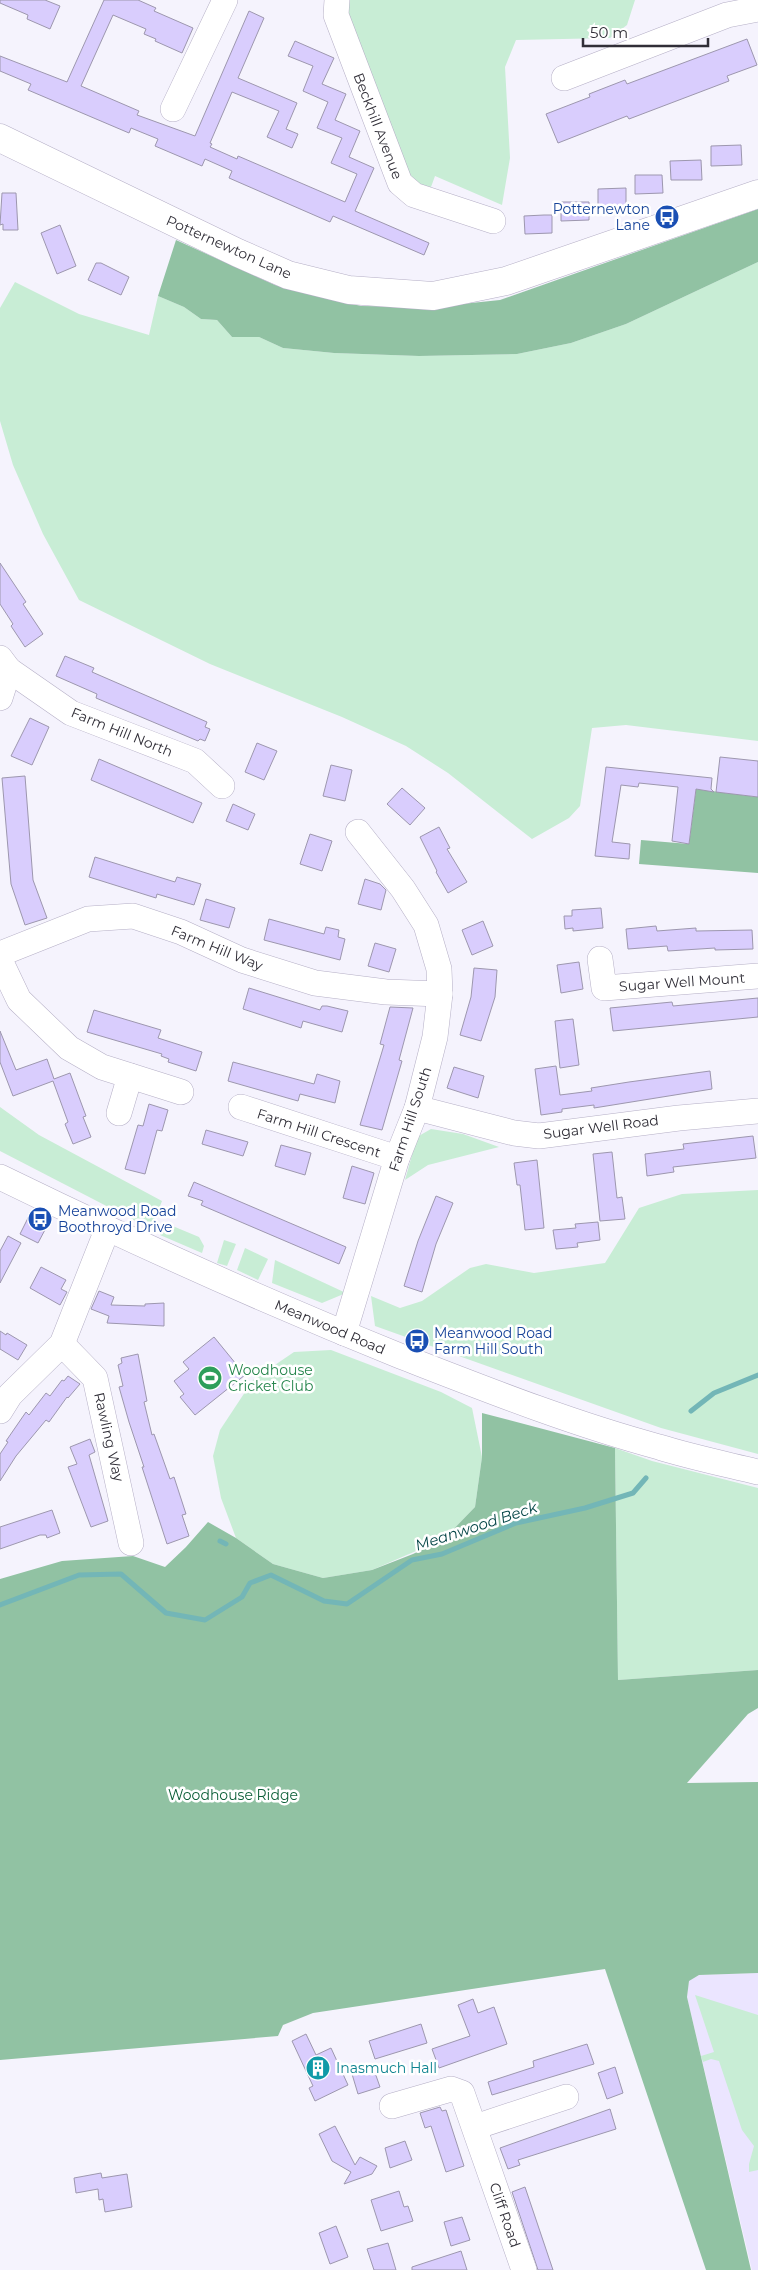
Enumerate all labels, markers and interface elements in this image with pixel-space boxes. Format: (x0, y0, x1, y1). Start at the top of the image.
scale bar (583, 15, 708, 47)
text: 50 m (590, 23, 628, 42)
street label: Beckhill Avenue (349, 70, 407, 182)
place label: Potternewton Lane (553, 200, 650, 234)
bus stop icon: Potternewton Lane (654, 204, 680, 230)
street label: Potternewton Lane (163, 211, 295, 283)
street label: Farm Hill North (68, 703, 176, 761)
street label: Farm Hill Way (168, 921, 266, 975)
street label: Sugar Well Mount (618, 969, 746, 995)
street label: Farm Hill South (385, 1064, 435, 1174)
street label: Farm Hill Crescent (255, 1104, 384, 1162)
street label: Sugar Well Road (542, 1111, 660, 1143)
place label: Meanwood Road Boothroyd Drive (58, 1202, 177, 1236)
bus stop icon: Meanwood Road Boothroyd Drive (27, 1206, 53, 1232)
street label: Meanwood Road (272, 1296, 388, 1358)
place label: Meanwood Road Farm Hill South (434, 1324, 553, 1358)
bus stop icon: Meanwood Road Farm Hill South (404, 1328, 430, 1354)
place label: Woodhouse Cricket Club (228, 1361, 313, 1395)
sports icon: Woodhouse Cricket Club (197, 1365, 223, 1391)
street label: Rawling Way (90, 1391, 128, 1484)
water label: Meanwood Beck (413, 1497, 540, 1555)
park label: Woodhouse Ridge (168, 1786, 298, 1804)
building icon: Inasmuch Hall (305, 2055, 331, 2081)
place label: Inasmuch Hall (336, 2059, 437, 2077)
street label: Cliff Road (486, 2180, 524, 2250)

